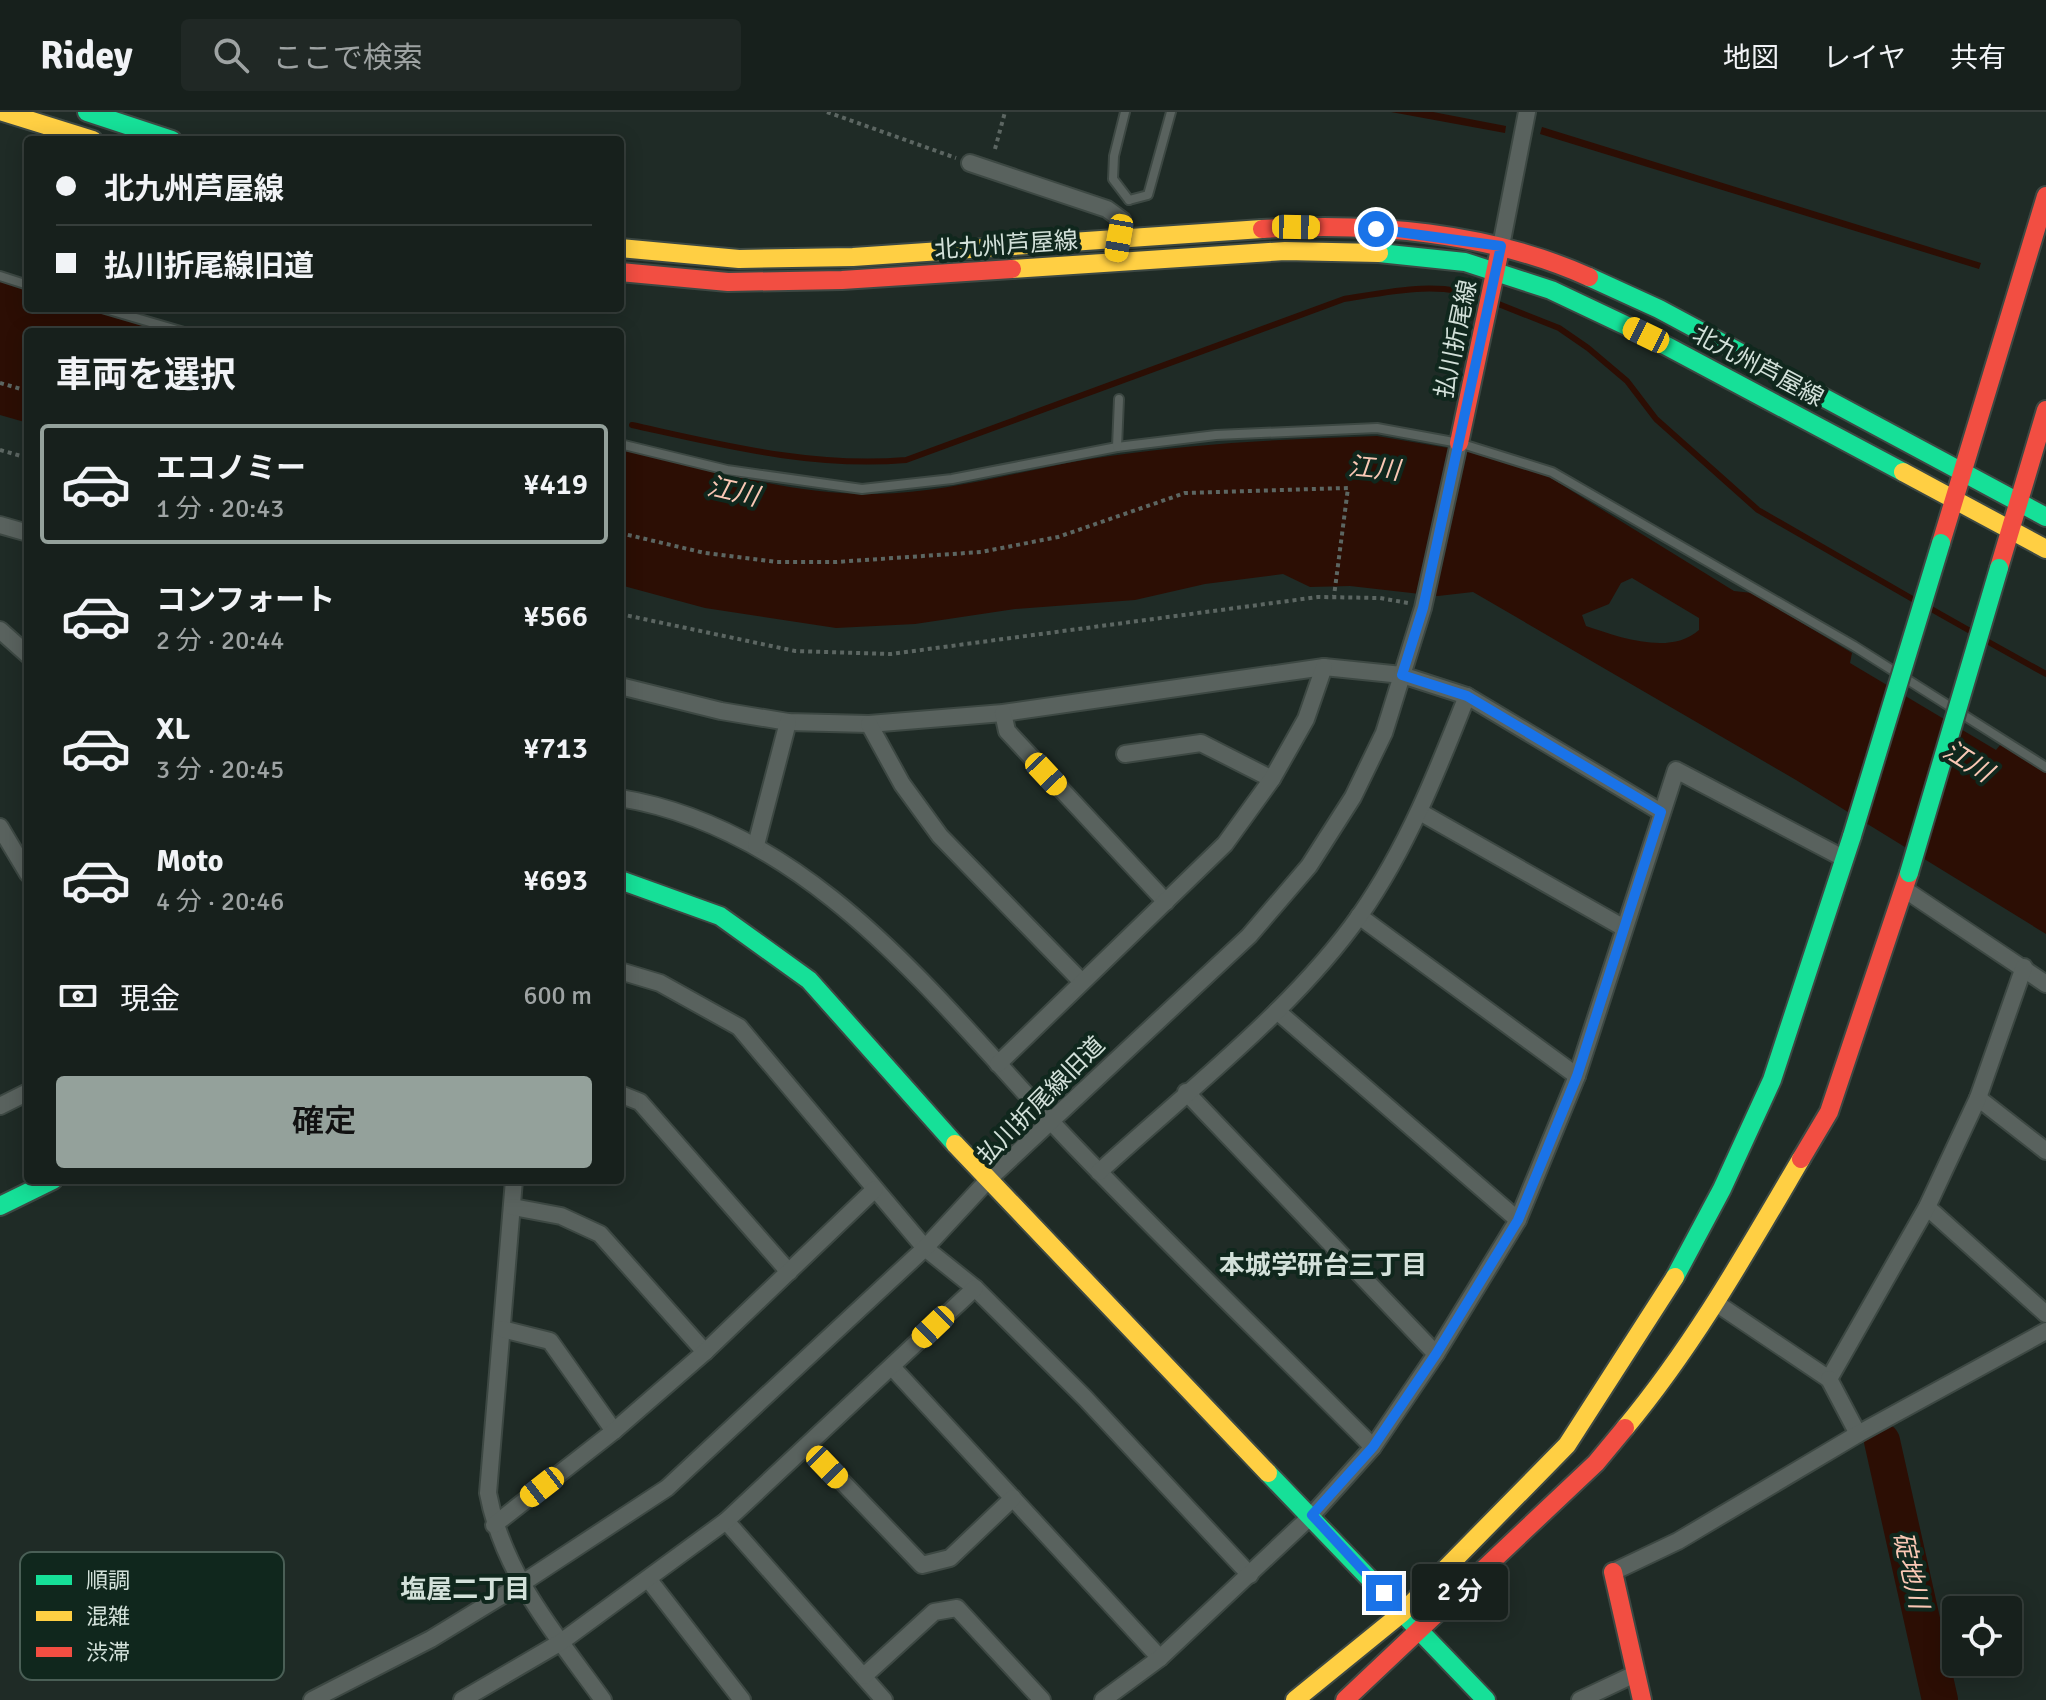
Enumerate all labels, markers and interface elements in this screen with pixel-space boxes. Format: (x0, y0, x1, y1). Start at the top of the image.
search box (181, 19, 741, 91)
text: Ridey (40, 32, 133, 79)
icon: search (209, 33, 253, 77)
text: ここで検索 (273, 40, 423, 77)
text: 地図 (1723, 41, 1779, 75)
text: レイヤ (1823, 41, 1906, 75)
text: 共有 (1950, 41, 2006, 75)
text: 北九州芦屋線 (104, 171, 284, 208)
route start (1358, 211, 1394, 247)
car (1103, 212, 1135, 264)
car (1272, 215, 1320, 239)
street label: 北九州芦屋線 (933, 225, 1079, 265)
text: 払川折尾線旧道 (104, 248, 314, 285)
street label: 払川折尾線 (1429, 277, 1483, 401)
car (1619, 314, 1673, 356)
street label: 北九州芦屋線 (1687, 319, 1829, 413)
text: 車両を選択 (56, 353, 236, 398)
icon: car (60, 448, 132, 520)
text: エコノミー (156, 450, 306, 487)
water label: 江川 (1347, 451, 1404, 487)
text: ¥419 (523, 466, 588, 503)
water label: 江川 (704, 471, 765, 514)
text: 1 分 · 20:43 (156, 493, 284, 525)
icon: car (60, 580, 132, 652)
text: コンフォート (156, 582, 335, 619)
text: ¥566 (523, 598, 588, 635)
text: 2 分 · 20:44 (156, 625, 284, 657)
text: XL (156, 711, 190, 748)
icon: car (60, 712, 132, 784)
text: ¥713 (523, 730, 588, 767)
water label: 江川 (1937, 734, 2001, 791)
car (1021, 748, 1071, 800)
text: 3 分 · 20:45 (156, 754, 284, 786)
text: Moto (156, 843, 223, 880)
icon: car (60, 844, 132, 916)
text: ¥693 (523, 862, 588, 899)
text: 4 分 · 20:46 (156, 886, 284, 918)
icon: cash (56, 974, 100, 1018)
text: 600 m (523, 980, 592, 1012)
text: 現金 (120, 981, 180, 1018)
street label: 払川折尾線旧道 (971, 1030, 1111, 1170)
button: 確定 (56, 1076, 592, 1168)
district label: 本城学研台三丁目 (1219, 1250, 1427, 1282)
car (907, 1302, 959, 1352)
car (802, 1441, 852, 1493)
car (516, 1463, 568, 1511)
water label: 碇地川 (1886, 1529, 1935, 1615)
legend (20, 1552, 284, 1680)
callout: 2 分 (1412, 1565, 1508, 1621)
text: 順調 (86, 1567, 130, 1594)
district label: 塩屋二丁目 (400, 1574, 530, 1606)
route end (1366, 1575, 1402, 1611)
text: 2 分 (1437, 1576, 1483, 1608)
map controls (1942, 1596, 2022, 1676)
button: locate (1942, 1596, 2022, 1676)
text: 混雑 (86, 1603, 130, 1630)
text: 渋滞 (86, 1639, 130, 1666)

